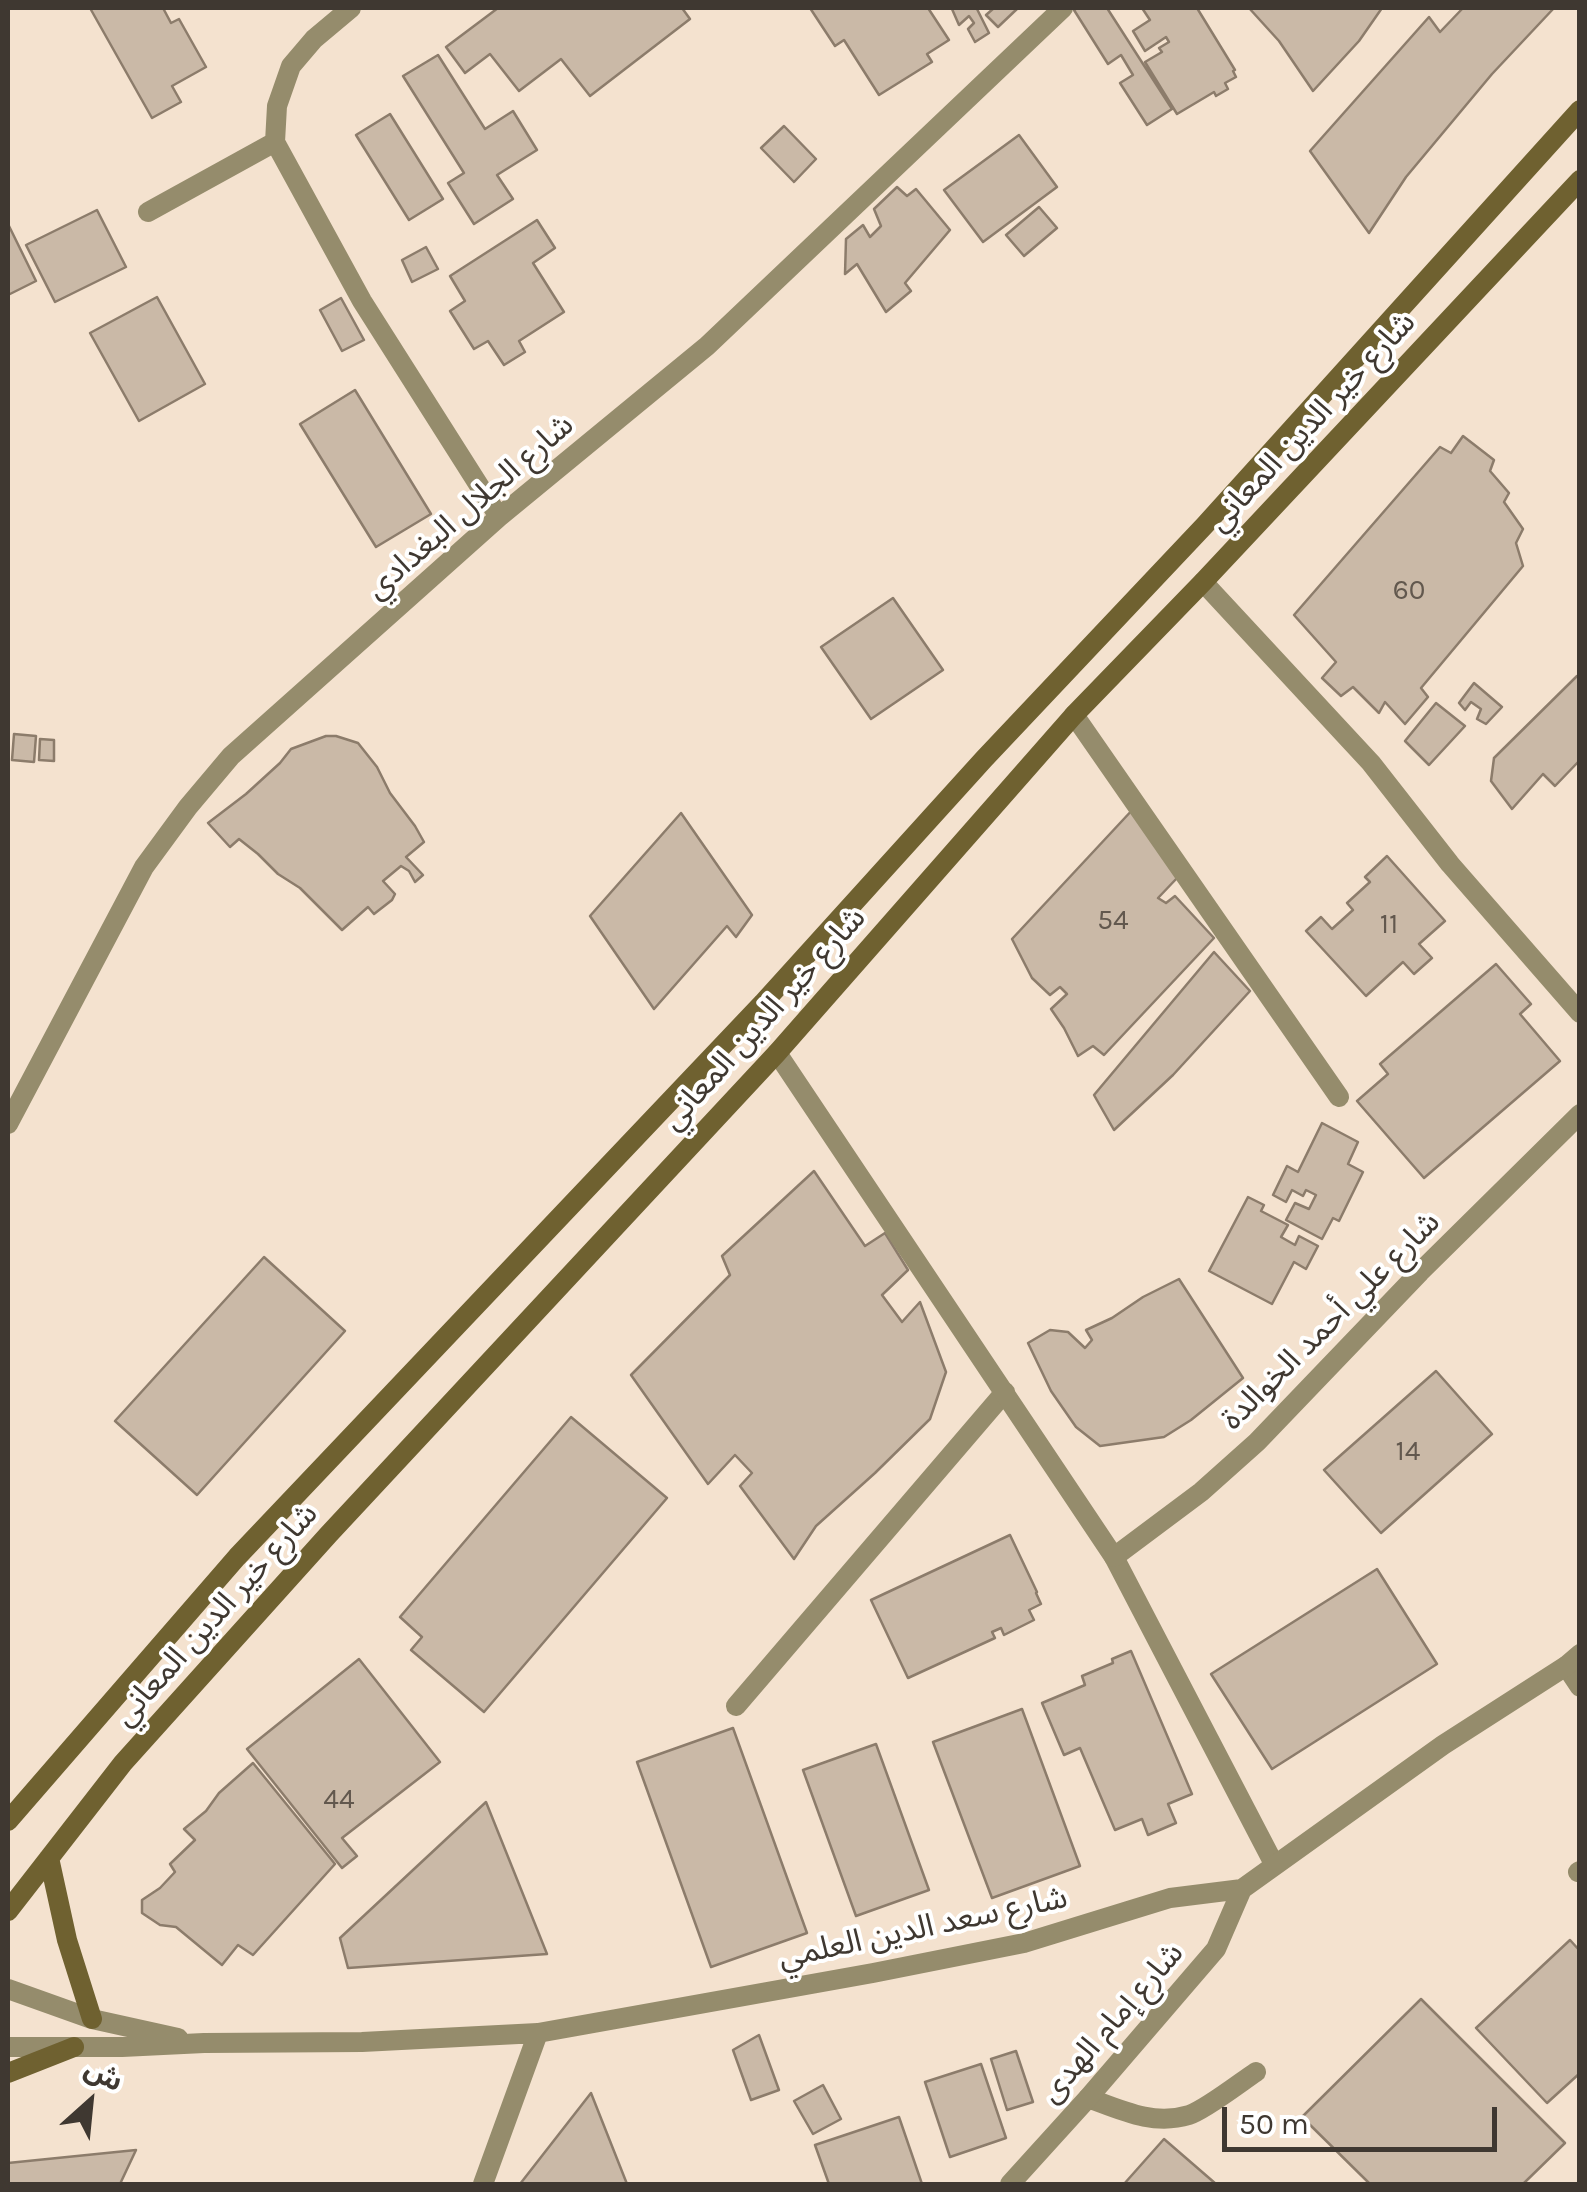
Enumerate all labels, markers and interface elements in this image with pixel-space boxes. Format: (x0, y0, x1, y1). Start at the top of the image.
street label: شارع خير الدين المعاني (1200, 304, 1424, 540)
street label: شارع الجلال البغدادي (358, 406, 582, 608)
house number: 60 (1393, 574, 1425, 608)
street label: شارع خير الدين المعاني (654, 899, 874, 1139)
house number: 54 (1097, 904, 1129, 938)
house number: 11 (1380, 908, 1398, 942)
street label: شارع علي أحمد الخوالدة (1214, 1204, 1448, 1438)
house number: 14 (1396, 1435, 1420, 1469)
street label: شارع خير الدين المعاني (106, 1495, 326, 1735)
house number: 44 (323, 1783, 355, 1817)
street label: شارع سعد الدين العلمي (775, 1879, 1071, 1977)
street label: شارع إمام الهدى (1032, 1935, 1192, 2111)
text: ش (79, 2051, 128, 2098)
north arrow (40, 2052, 140, 2152)
scale bar (1227, 2087, 1502, 2149)
text: 50 m (1239, 2106, 1309, 2142)

